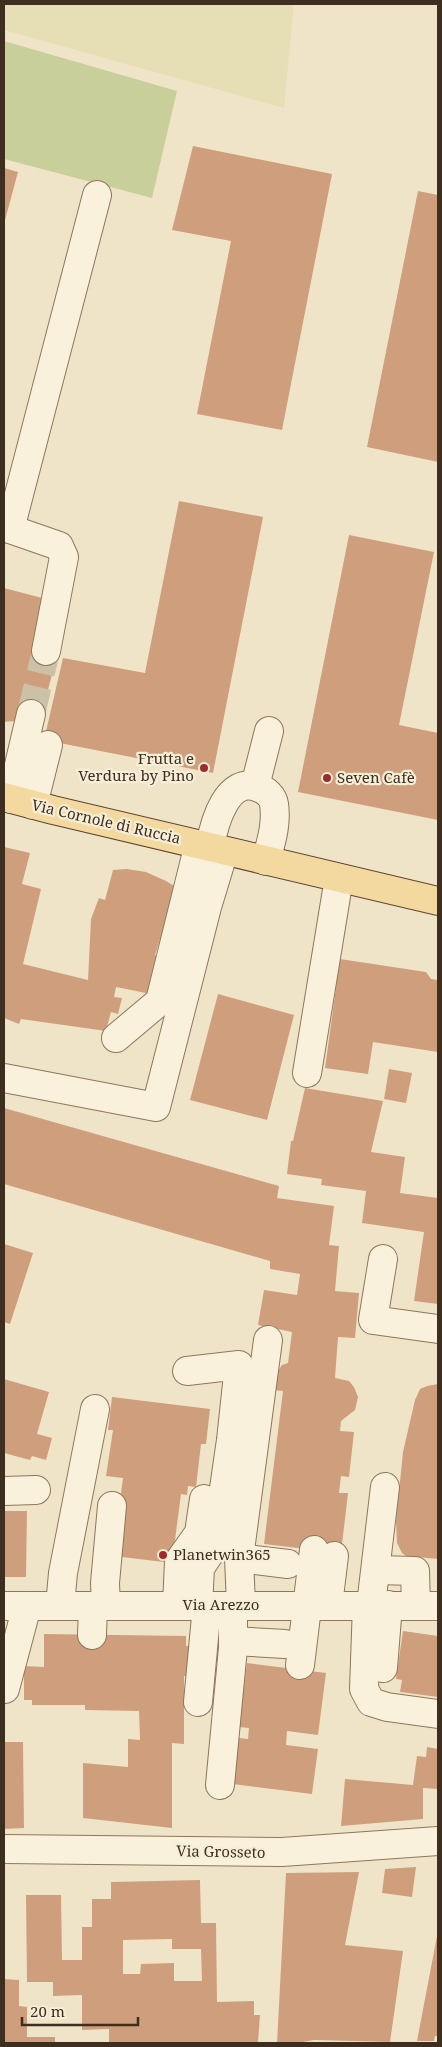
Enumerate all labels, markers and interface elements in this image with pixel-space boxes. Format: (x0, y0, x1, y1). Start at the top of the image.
place label: Frutta e Verdura by Pino (78, 748, 194, 785)
marker: Frutta e Verdura by Pino (198, 762, 210, 774)
place label: Seven Cafè (337, 767, 415, 787)
marker: Seven Cafè (321, 772, 333, 784)
street label: Via Cornole di Ruccia (30, 794, 183, 848)
place label: Planetwin365 (173, 1544, 271, 1564)
marker: Planetwin365 (157, 1549, 169, 1561)
street label: Via Arezzo (183, 1594, 259, 1614)
street label: Via Grosseto (176, 1840, 266, 1862)
scale bar (22, 1994, 139, 2026)
text: 20 m (30, 2001, 65, 2021)

